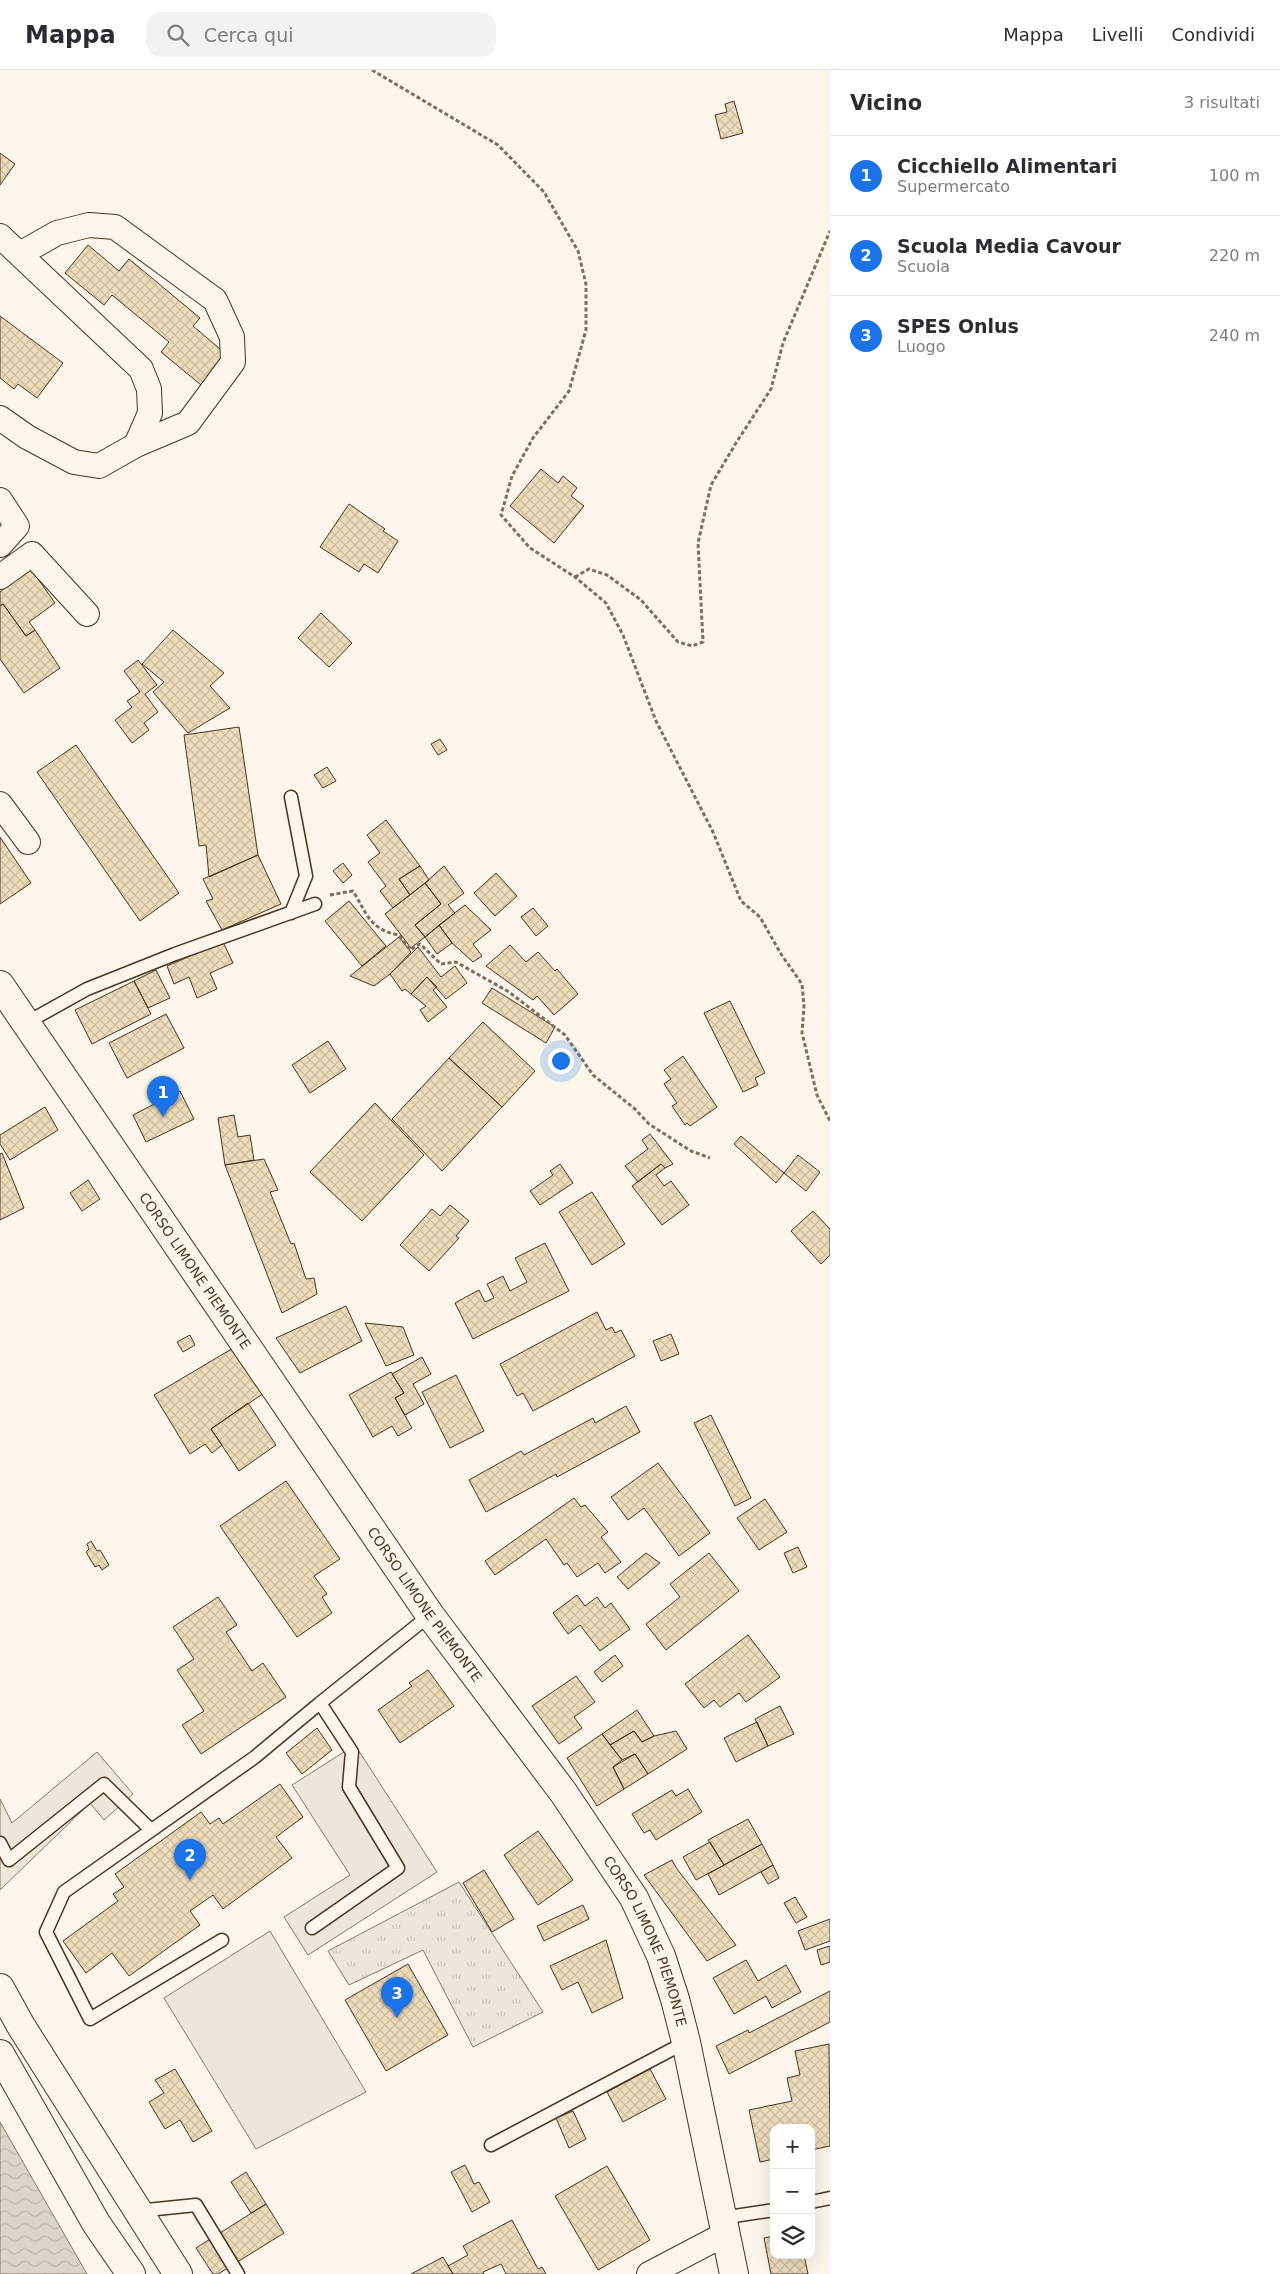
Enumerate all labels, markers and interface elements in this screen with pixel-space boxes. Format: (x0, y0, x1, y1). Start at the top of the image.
search box (146, 12, 496, 57)
text: Mappa (25, 21, 116, 49)
icon: search (164, 21, 192, 49)
text: Cerca qui (204, 24, 294, 46)
text: Mappa (1003, 24, 1064, 45)
text: Livelli (1092, 24, 1144, 45)
text: Condividi (1172, 24, 1255, 45)
text: Vicino (850, 91, 922, 115)
text: 3 risultati (1184, 93, 1260, 112)
text: Cicchiello Alimentari (897, 155, 1117, 177)
text: 1 (860, 166, 872, 185)
text: 100 m (1209, 166, 1260, 185)
text: Supermercato (897, 177, 1010, 196)
text: Scuola Media Cavour (897, 235, 1121, 257)
text: 2 (860, 246, 872, 265)
text: 220 m (1209, 246, 1260, 265)
text: Scuola (897, 257, 950, 276)
text: SPES Onlus (897, 315, 1019, 337)
text: 3 (860, 326, 872, 345)
text: 240 m (1209, 326, 1260, 345)
text: Luogo (897, 337, 946, 356)
your location (548, 1048, 574, 1074)
pin: 1 (147, 1076, 179, 1117)
street label: CORSO LIMONE PIEMONTE (136, 1189, 254, 1352)
street label: CORSO LIMONE PIEMONTE (364, 1524, 485, 1685)
pin: 2 (174, 1839, 206, 1880)
street label: CORSO LIMONE PIEMONTE (600, 1853, 690, 2028)
pin: 3 (381, 1977, 413, 2018)
map controls (770, 2124, 815, 2259)
button: + (770, 2124, 815, 2169)
button: − (770, 2169, 815, 2214)
button: layers (770, 2214, 815, 2259)

